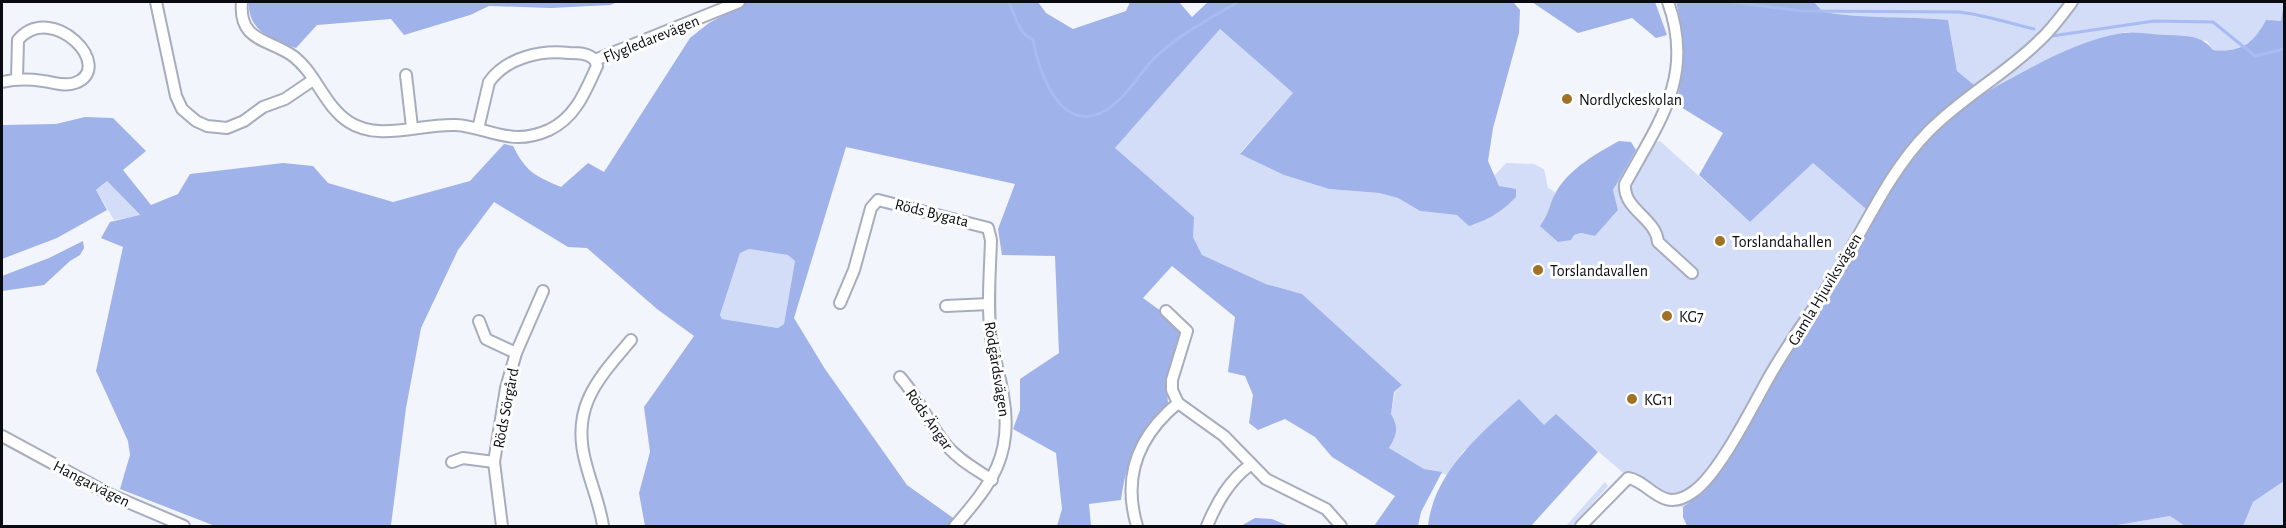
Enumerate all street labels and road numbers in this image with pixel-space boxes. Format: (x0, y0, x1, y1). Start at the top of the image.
street label: Flygledarevägen (601, 12, 702, 66)
street label: Röds Bygata (893, 196, 970, 231)
street label: Gamla Hjuviksvägen (1785, 231, 1865, 349)
street label: Rödgårdsvägen (982, 321, 1012, 418)
street label: Röds Sörgård (490, 367, 522, 450)
street label: Röds Ängar (902, 385, 958, 454)
street label: Hangarvägen (51, 458, 132, 510)

